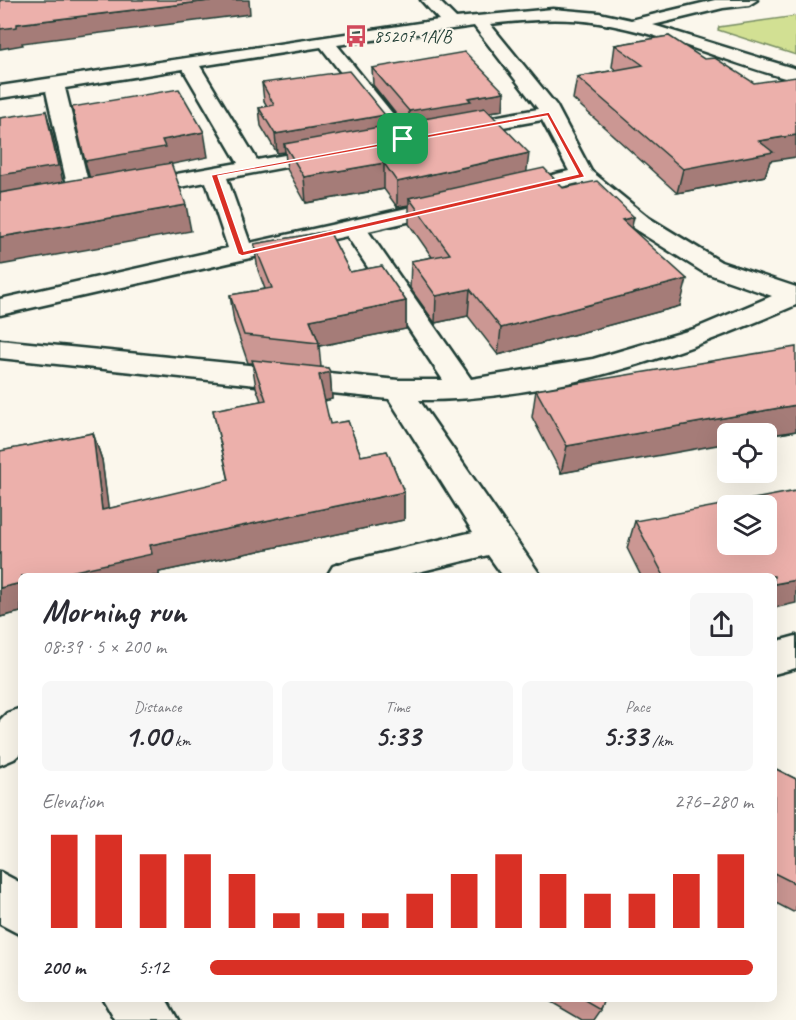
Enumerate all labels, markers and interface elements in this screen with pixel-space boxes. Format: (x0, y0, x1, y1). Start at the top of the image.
bus stop icon: 85207 1A/B (343, 23, 369, 49)
place label: 85207 1A/B (374, 25, 453, 47)
pin (377, 113, 428, 164)
icon: arrive (386, 122, 419, 155)
map controls (717, 423, 777, 555)
button: locate (717, 423, 777, 483)
button: layers (717, 495, 777, 555)
text: Morning run (42, 590, 186, 632)
button: share (690, 593, 753, 656)
text: 08:39 · 5 × 200 m (42, 634, 166, 659)
text: Distance (134, 697, 181, 717)
text: Time (385, 697, 410, 717)
text: Pace (625, 697, 650, 717)
text: 1.00 (125, 717, 171, 755)
text: 5:33 (375, 717, 420, 755)
text: 5:33 (602, 717, 648, 755)
text: km (171, 731, 190, 751)
text: /km (648, 731, 673, 751)
text: Elevation (42, 789, 104, 814)
text: 276–280 m (674, 789, 753, 814)
text: 200 m (42, 955, 85, 980)
text: 5:12 (138, 955, 169, 980)

